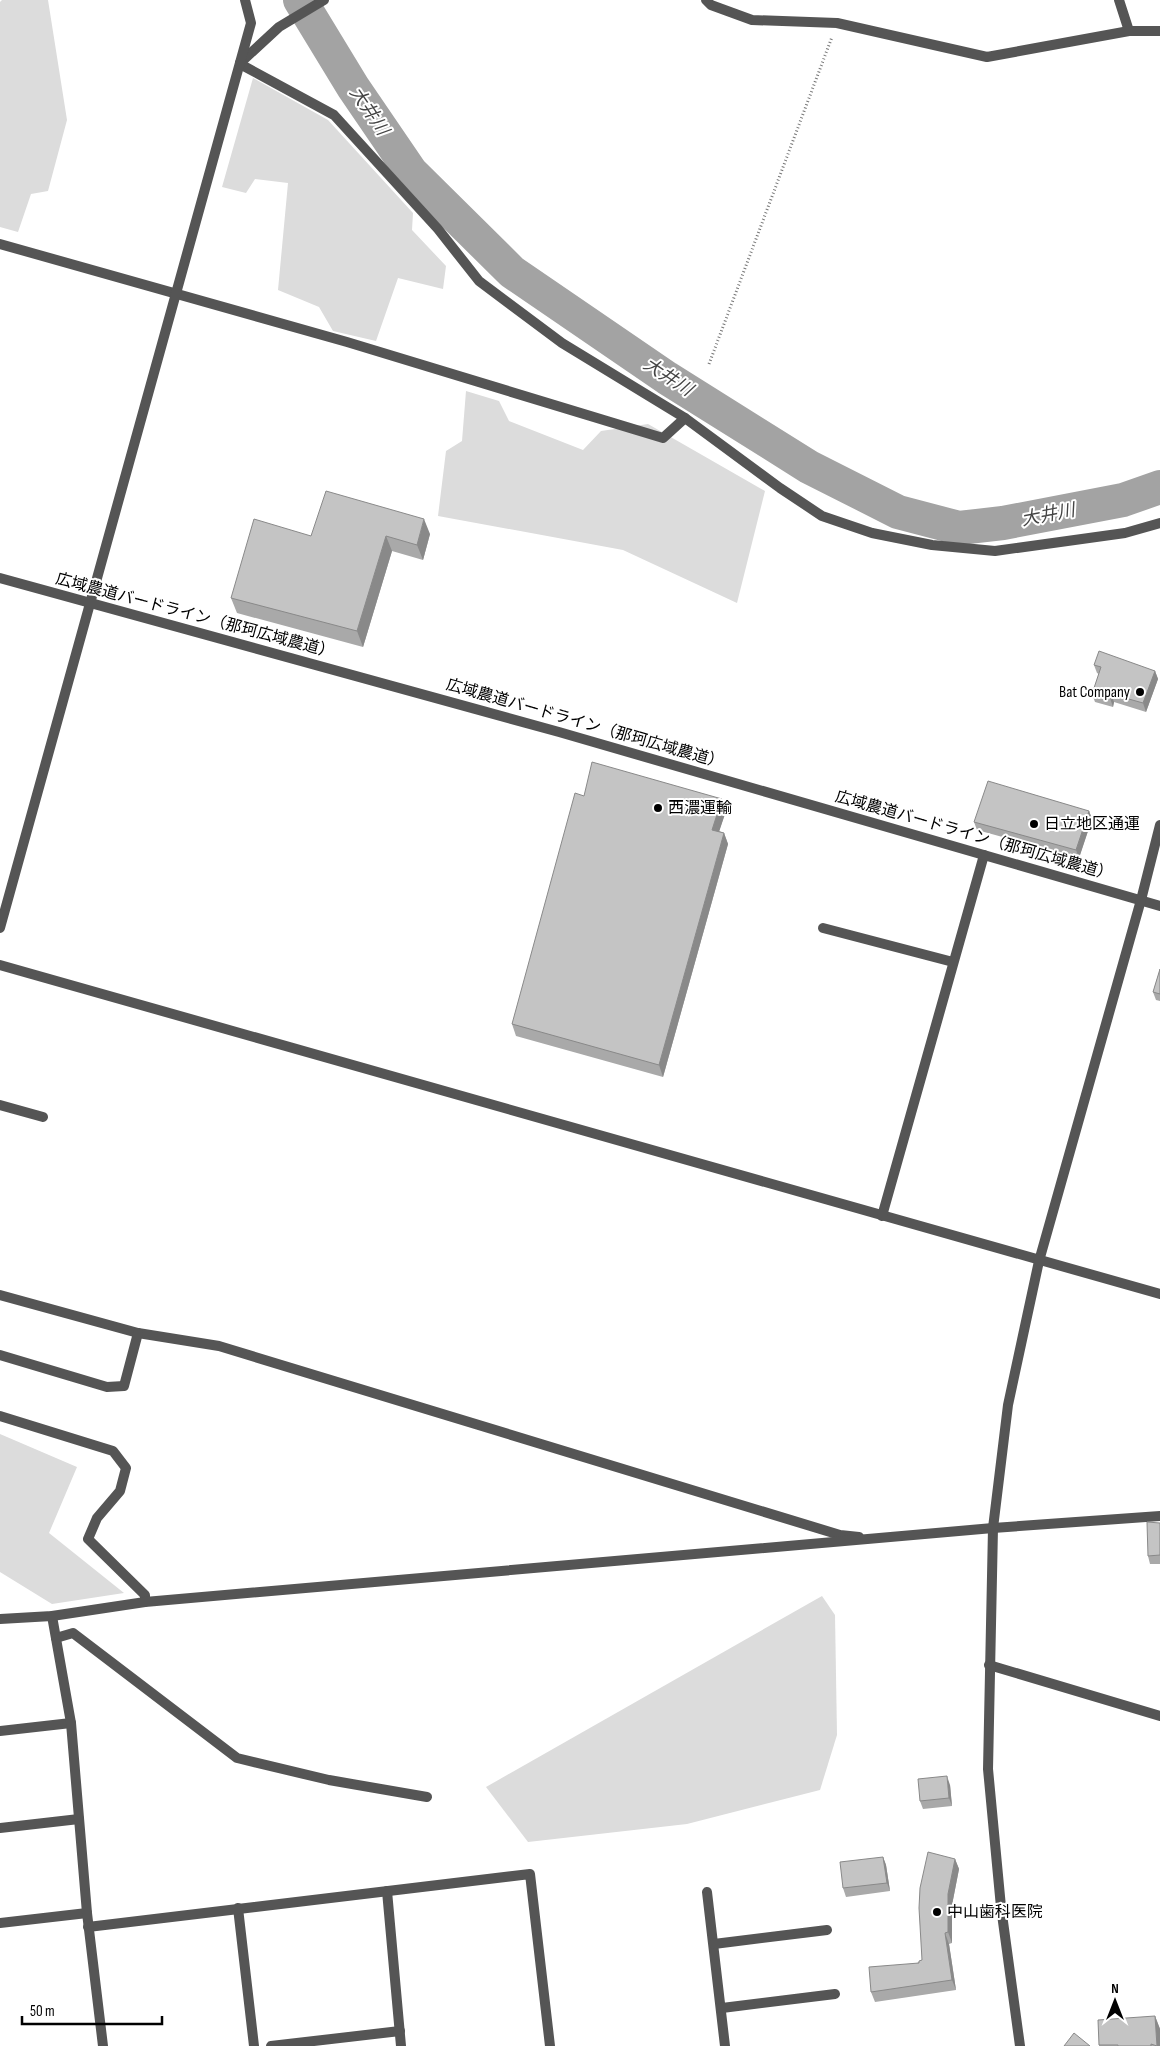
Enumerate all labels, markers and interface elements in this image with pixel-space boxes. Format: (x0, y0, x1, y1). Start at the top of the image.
water label: 大井川 (345, 83, 394, 141)
water label: 大井川 (640, 353, 698, 402)
water label: 大井川 (1019, 499, 1078, 530)
street label: 広域農道バードライン（那珂広域農道） (53, 570, 337, 662)
street label: 広域農道バードライン（那珂広域農道） (444, 675, 726, 773)
place label: Bat Company (1059, 683, 1130, 702)
marker: Bat Company (1134, 686, 1146, 698)
street label: 広域農道バードライン（那珂広域農道） (833, 787, 1115, 885)
place label: 西濃運輸 (668, 799, 732, 818)
marker: 西濃運輸 (652, 802, 664, 814)
place label: 日立地区通運 (1044, 815, 1140, 834)
marker: 日立地区通運 (1028, 818, 1040, 830)
place label: 中山歯科医院 (947, 1903, 1043, 1922)
marker: 中山歯科医院 (931, 1906, 943, 1918)
north arrow (1090, 1976, 1140, 2026)
text: N (1111, 1980, 1119, 1997)
scale bar (22, 1994, 162, 2026)
text: 50 m (30, 2002, 55, 2021)

